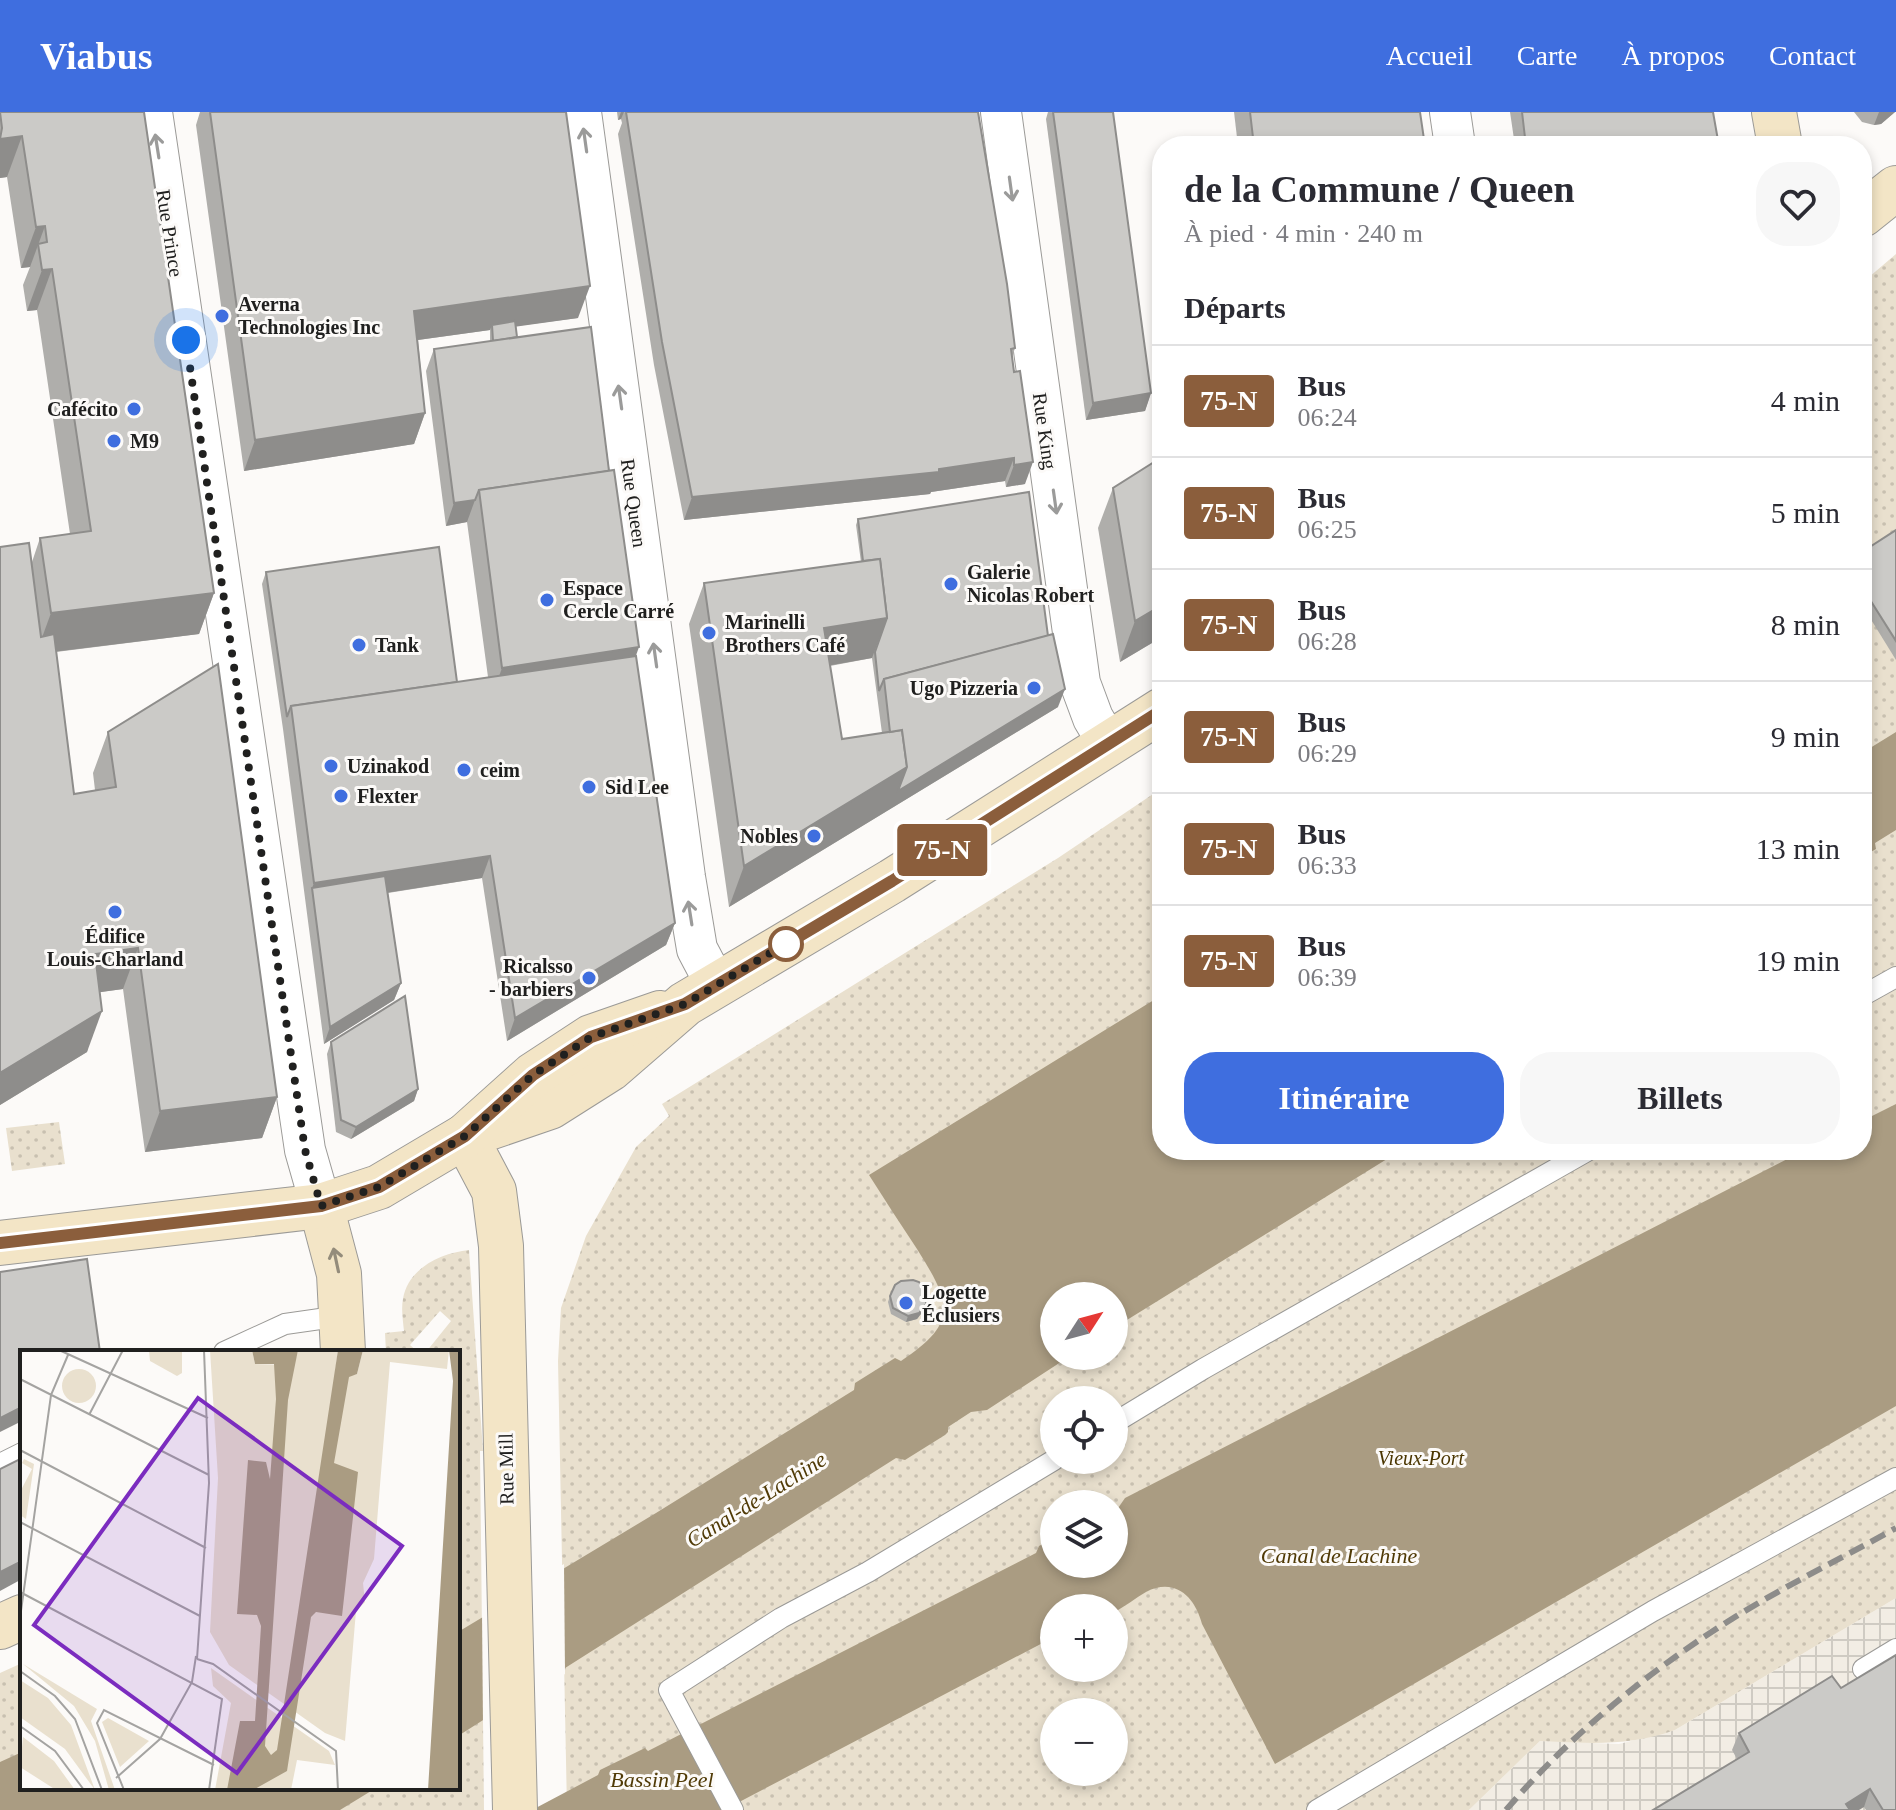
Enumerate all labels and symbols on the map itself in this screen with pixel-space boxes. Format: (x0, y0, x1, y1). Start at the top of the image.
one-way arrow (577, 128, 592, 153)
one-way arrow (149, 134, 164, 160)
one-way arrow (1004, 176, 1019, 201)
street label: Rue Prince (152, 188, 188, 278)
place label: Averna Technologies Inc (238, 293, 380, 339)
marker: Averna Technologies Inc (213, 307, 231, 325)
your location (166, 320, 206, 360)
one-way arrow (612, 385, 627, 410)
street label: Rue King (1028, 391, 1061, 471)
place label: Cafécito (47, 398, 118, 420)
marker: Cafécito (125, 400, 143, 418)
place label: M9 (130, 430, 159, 452)
marker: M9 (105, 432, 123, 450)
street label: Rue Queen (617, 457, 651, 549)
one-way arrow (1048, 489, 1063, 514)
place label: Galerie Nicolas Robert (967, 561, 1095, 606)
marker: Galerie Nicolas Robert (942, 575, 960, 593)
place label: Espace Cercle Carré (563, 577, 674, 622)
marker: Espace Cercle Carré (538, 591, 556, 609)
place label: Marinelli Brothers Café (725, 611, 845, 656)
marker: Marinelli Brothers Café (700, 624, 718, 642)
place label: Tank (375, 634, 420, 656)
marker: Tank (350, 636, 368, 654)
one-way arrow (647, 643, 662, 668)
place label: Ugo Pizzeria (910, 677, 1018, 700)
marker: Ugo Pizzeria (1025, 679, 1043, 697)
place label: Uzinakod (347, 755, 429, 777)
marker: Uzinakod (322, 757, 340, 775)
place label: ceim (480, 759, 520, 781)
marker: ceim (455, 761, 473, 779)
place label: Sid Lee (605, 776, 669, 798)
marker: Sid Lee (580, 778, 598, 796)
place label: Flexter (357, 785, 418, 807)
marker: Flexter (332, 787, 350, 805)
line badge: 75-N (886, 824, 998, 876)
place label: Nobles (740, 825, 798, 847)
marker: Nobles (805, 827, 823, 845)
one-way arrow (682, 900, 697, 926)
marker: Édifice Louis-Charland (106, 903, 124, 921)
place label: Édifice Louis-Charland (47, 925, 183, 970)
unlabelled marker (769, 927, 803, 961)
place label: Ricalsso - barbiers (489, 955, 573, 1000)
marker: Ricalsso - barbiers (580, 969, 598, 987)
one-way arrow (328, 1248, 343, 1274)
place label: Logette Éclusiers (922, 1281, 1000, 1326)
north arrow (1040, 1282, 1128, 1370)
marker: Logette Éclusiers (897, 1294, 915, 1312)
inset map (20, 1350, 460, 1790)
street label: Rue Mill (494, 1433, 518, 1505)
water label: Canal-de-Lachine (682, 1446, 831, 1552)
park label: Vieux-Port (1378, 1447, 1465, 1469)
water label: Canal de Lachine (1261, 1543, 1417, 1568)
water label: Bassin Peel (610, 1767, 714, 1792)

